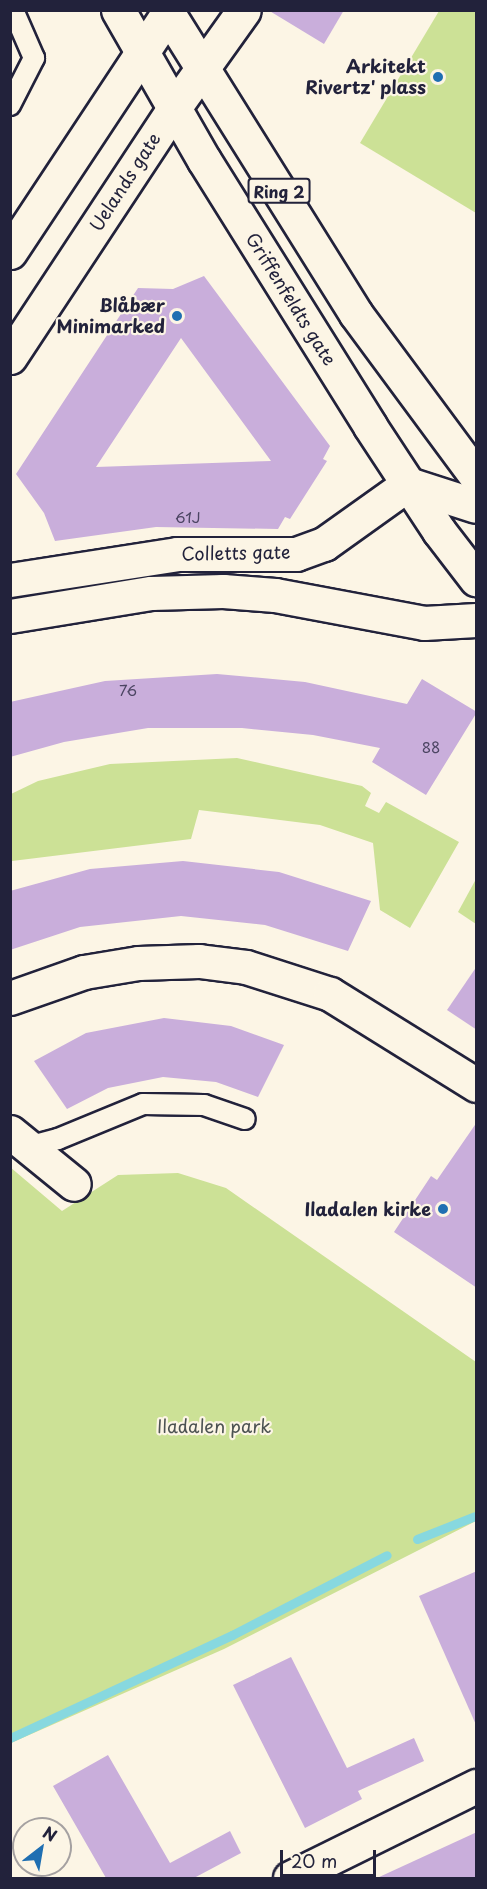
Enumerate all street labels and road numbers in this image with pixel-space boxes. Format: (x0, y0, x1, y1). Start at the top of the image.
street label: Uelands gate (85, 129, 165, 235)
road number: Ring 2 (246, 178, 312, 204)
street label: Griffenfeldts gate (241, 228, 341, 370)
street label: Colletts gate (181, 541, 291, 565)

